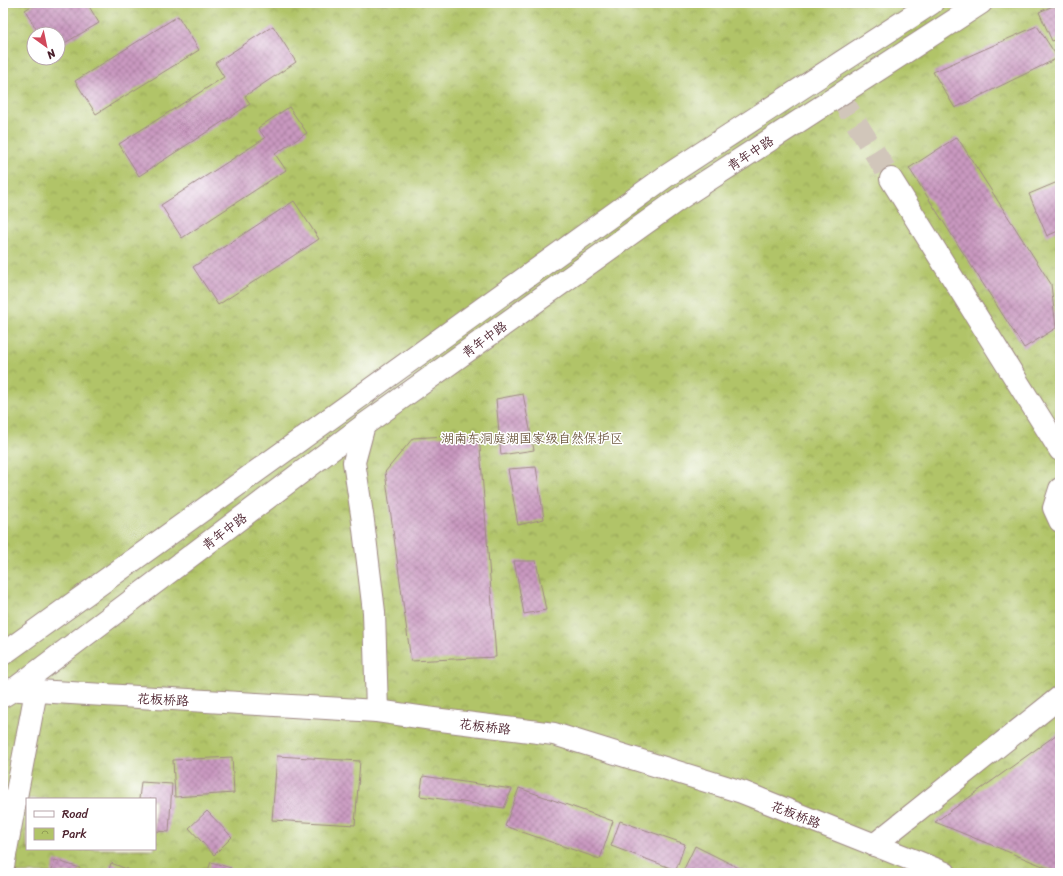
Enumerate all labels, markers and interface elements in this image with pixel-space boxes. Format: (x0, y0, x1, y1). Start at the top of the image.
north arrow (26, 26, 66, 66)
text: N (42, 43, 60, 64)
street label: 青年中路 (722, 130, 778, 177)
street label: 青年中路 (456, 315, 512, 364)
park label: 湖南东洞庭湖国家级自然保护区 (441, 427, 623, 450)
street label: 青年中路 (197, 507, 252, 556)
street label: 花板桥路 (136, 687, 190, 712)
street label: 花板桥路 (458, 712, 512, 741)
street label: 花板桥路 (767, 794, 824, 835)
legend (26, 798, 156, 850)
text: Road (62, 803, 89, 825)
text: Park (62, 823, 87, 845)

